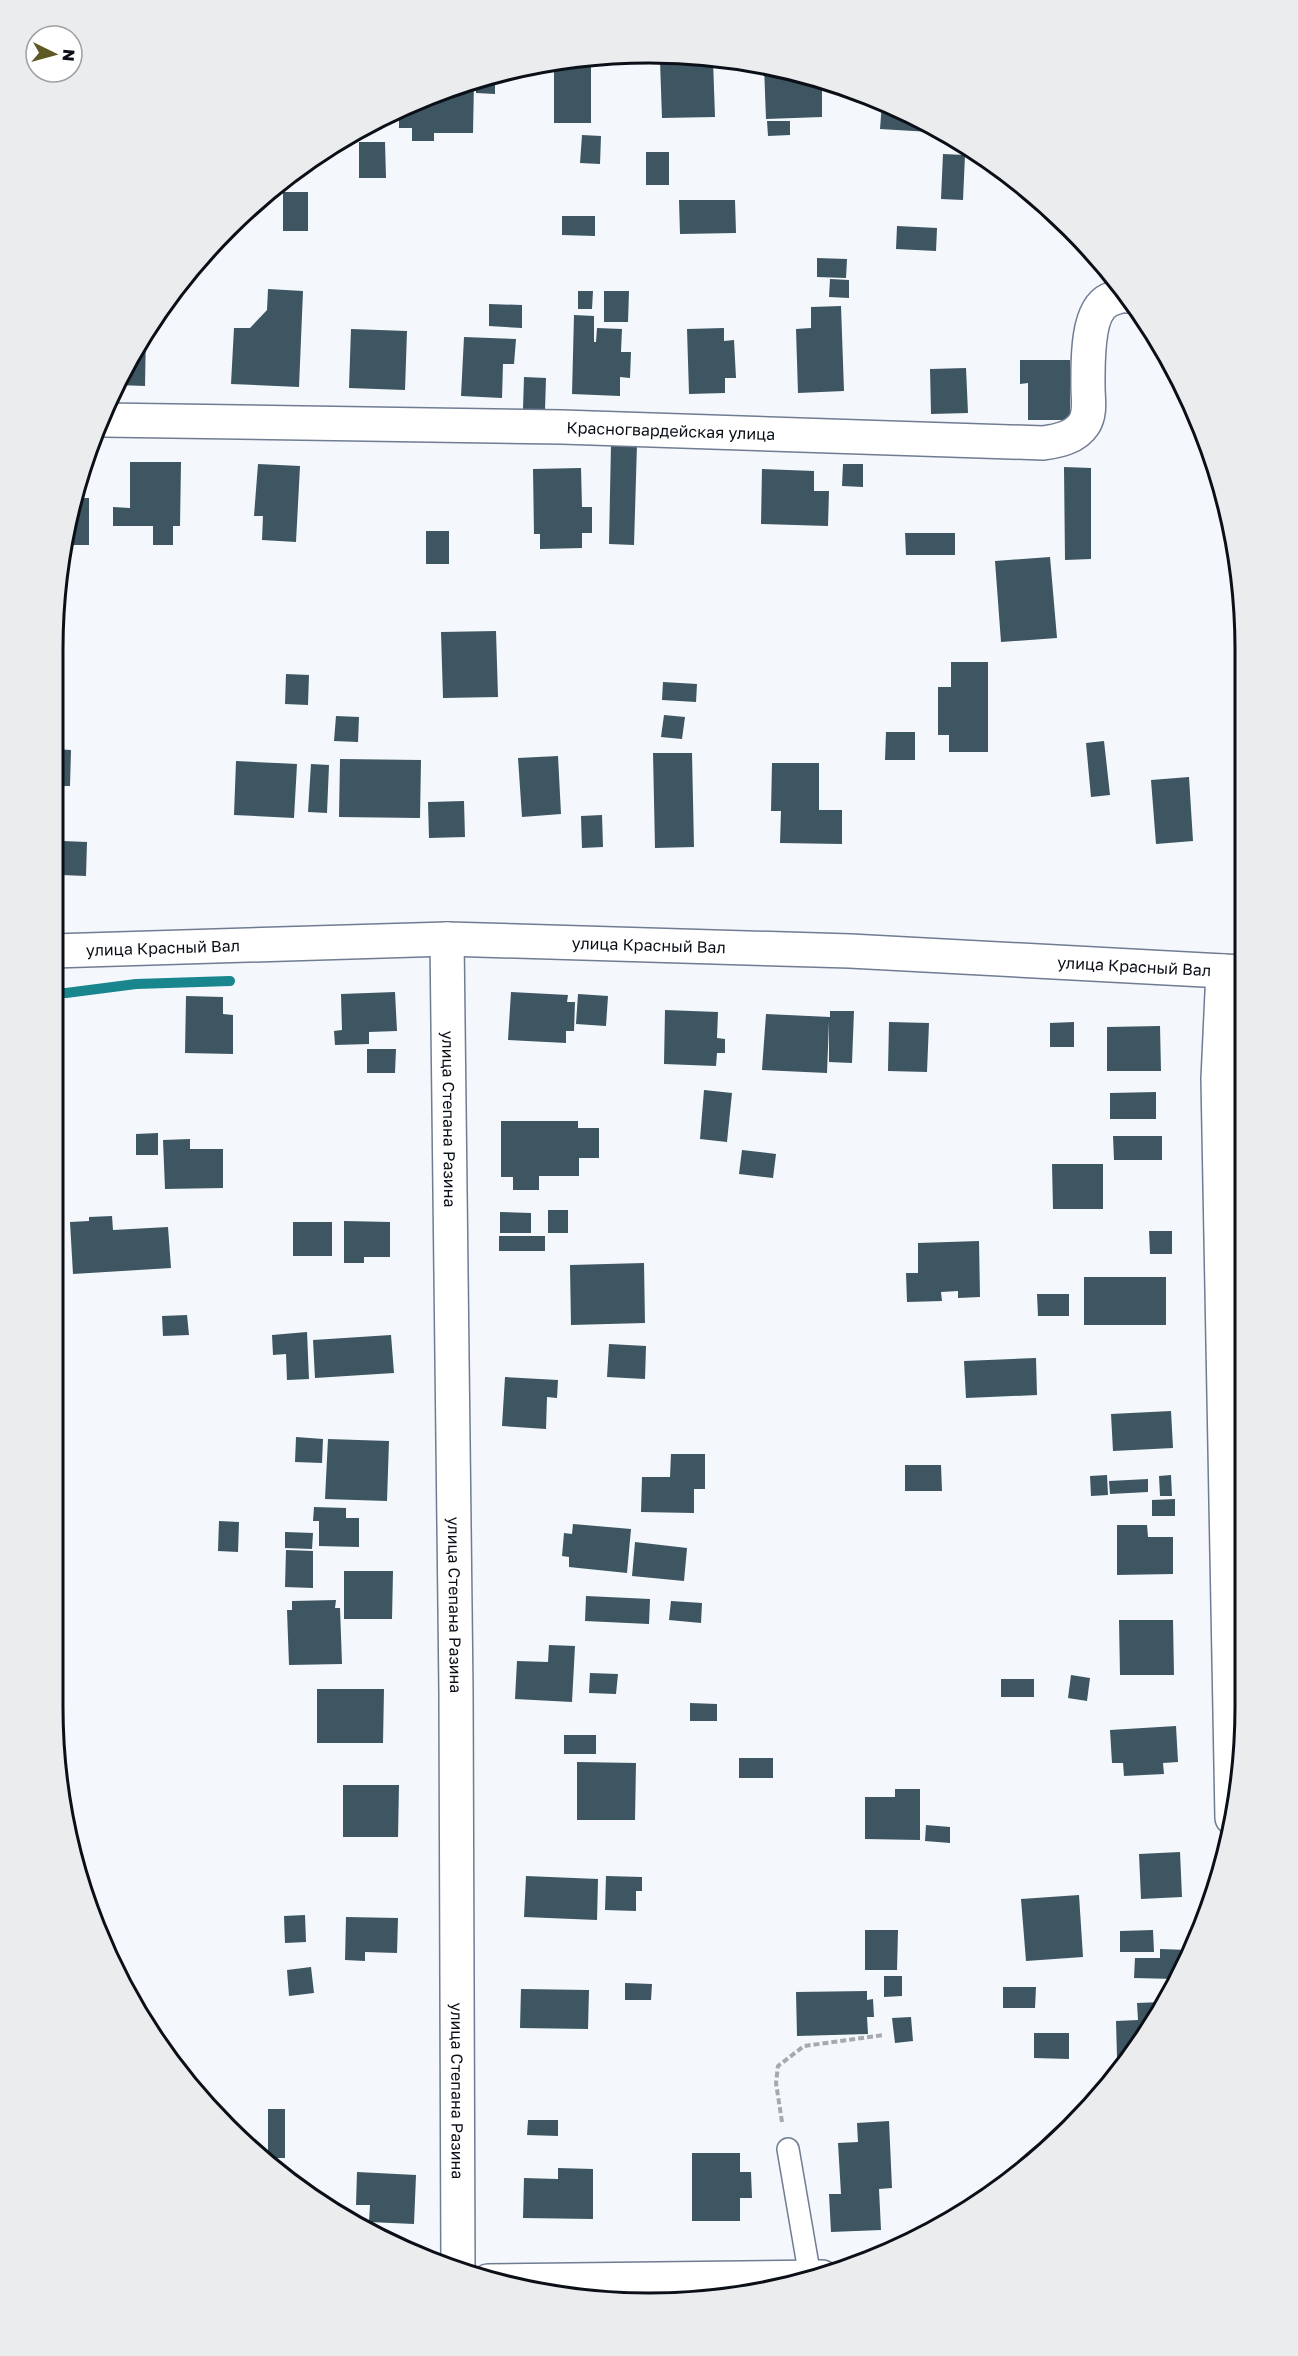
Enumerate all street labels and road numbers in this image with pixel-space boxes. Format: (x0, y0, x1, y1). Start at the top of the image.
street label: Красногвардейская улица (566, 417, 776, 444)
street label: улица Красный Вал (571, 933, 726, 957)
street label: улица Красный Вал (86, 935, 240, 960)
street label: улица Красный Вал (1057, 952, 1212, 980)
street label: улица Степана Разина (438, 1030, 460, 1207)
street label: улица Степана Разина (444, 1516, 466, 1693)
street label: улица Степана Разина (447, 2003, 468, 2179)

